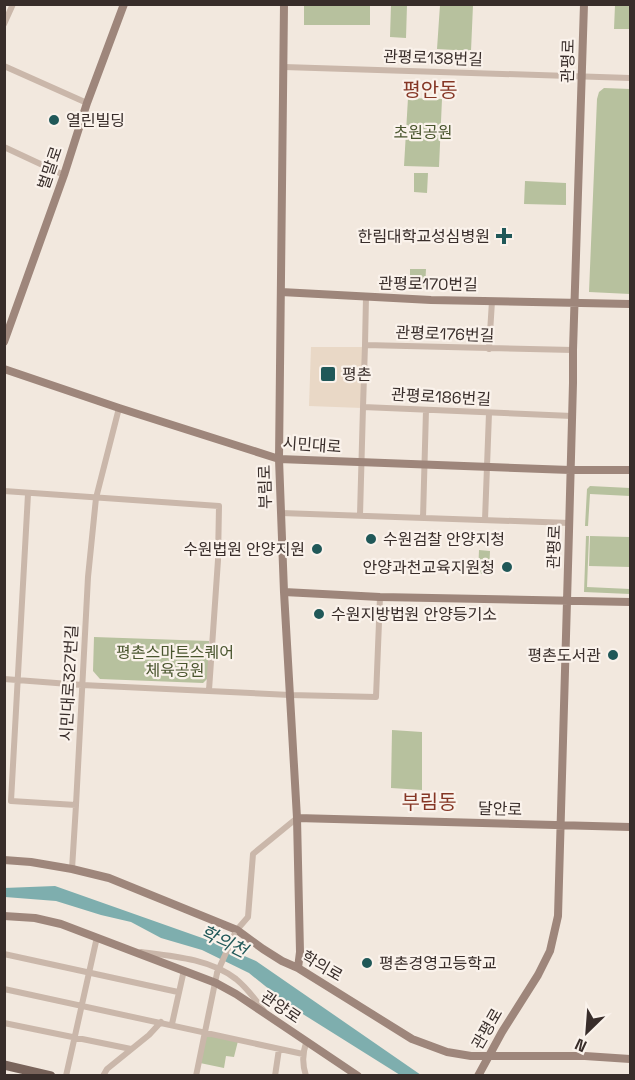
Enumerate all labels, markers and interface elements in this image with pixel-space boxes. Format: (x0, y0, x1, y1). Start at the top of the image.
street label: 관평로 (557, 38, 579, 83)
street label: 관평로138번길 (383, 46, 483, 70)
district label: 평안동 (402, 77, 458, 103)
place label: 열린빌딩 (66, 110, 125, 131)
marker: 열린빌딩 (47, 113, 61, 127)
park label: 초원공원 (394, 122, 452, 143)
street label: 벌말로 (33, 143, 67, 192)
place label: 한림대학교성심병원 (358, 226, 490, 247)
marker: 한림대학교성심병원 (495, 227, 513, 245)
street label: 관평로170번길 (378, 273, 478, 295)
street label: 관평로176번길 (395, 322, 495, 346)
place label: 평촌 (342, 364, 371, 385)
marker: 평촌 (319, 365, 337, 383)
street label: 관평로186번길 (390, 384, 492, 410)
street label: 시민대로 (282, 432, 342, 458)
street label: 부림로 (254, 464, 276, 509)
street label: 관평로 (543, 524, 565, 569)
place label: 수원검찰 안양지청 (383, 529, 505, 550)
marker: 수원검찰 안양지청 (364, 532, 378, 546)
place label: 수원법원 안양지원 (183, 539, 305, 560)
marker: 수원법원 안양지원 (310, 542, 324, 556)
place label: 안양과천교육지원청 (363, 557, 495, 578)
marker: 안양과천교육지원청 (500, 560, 514, 574)
place label: 수원지방법원 안양등기소 (331, 604, 497, 625)
marker: 수원지방법원 안양등기소 (312, 607, 326, 621)
street label: 시민대로327번길 (55, 624, 83, 742)
park label: 평촌스마트스퀘어 체육공원 (116, 642, 234, 681)
place label: 평촌도서관 (527, 645, 601, 666)
marker: 평촌도서관 (606, 648, 620, 662)
district label: 부림동 (401, 789, 457, 815)
street label: 달안로 (478, 798, 523, 820)
water label: 학의천 (197, 920, 254, 963)
street label: 학의로 (298, 946, 347, 986)
place label: 평촌경영고등학교 (379, 953, 497, 974)
marker: 평촌경영고등학교 (360, 956, 374, 970)
street label: 관양로 (257, 986, 305, 1028)
north arrow (557, 1002, 617, 1062)
street label: 관평로 (467, 1004, 507, 1053)
text: N (572, 1033, 590, 1057)

